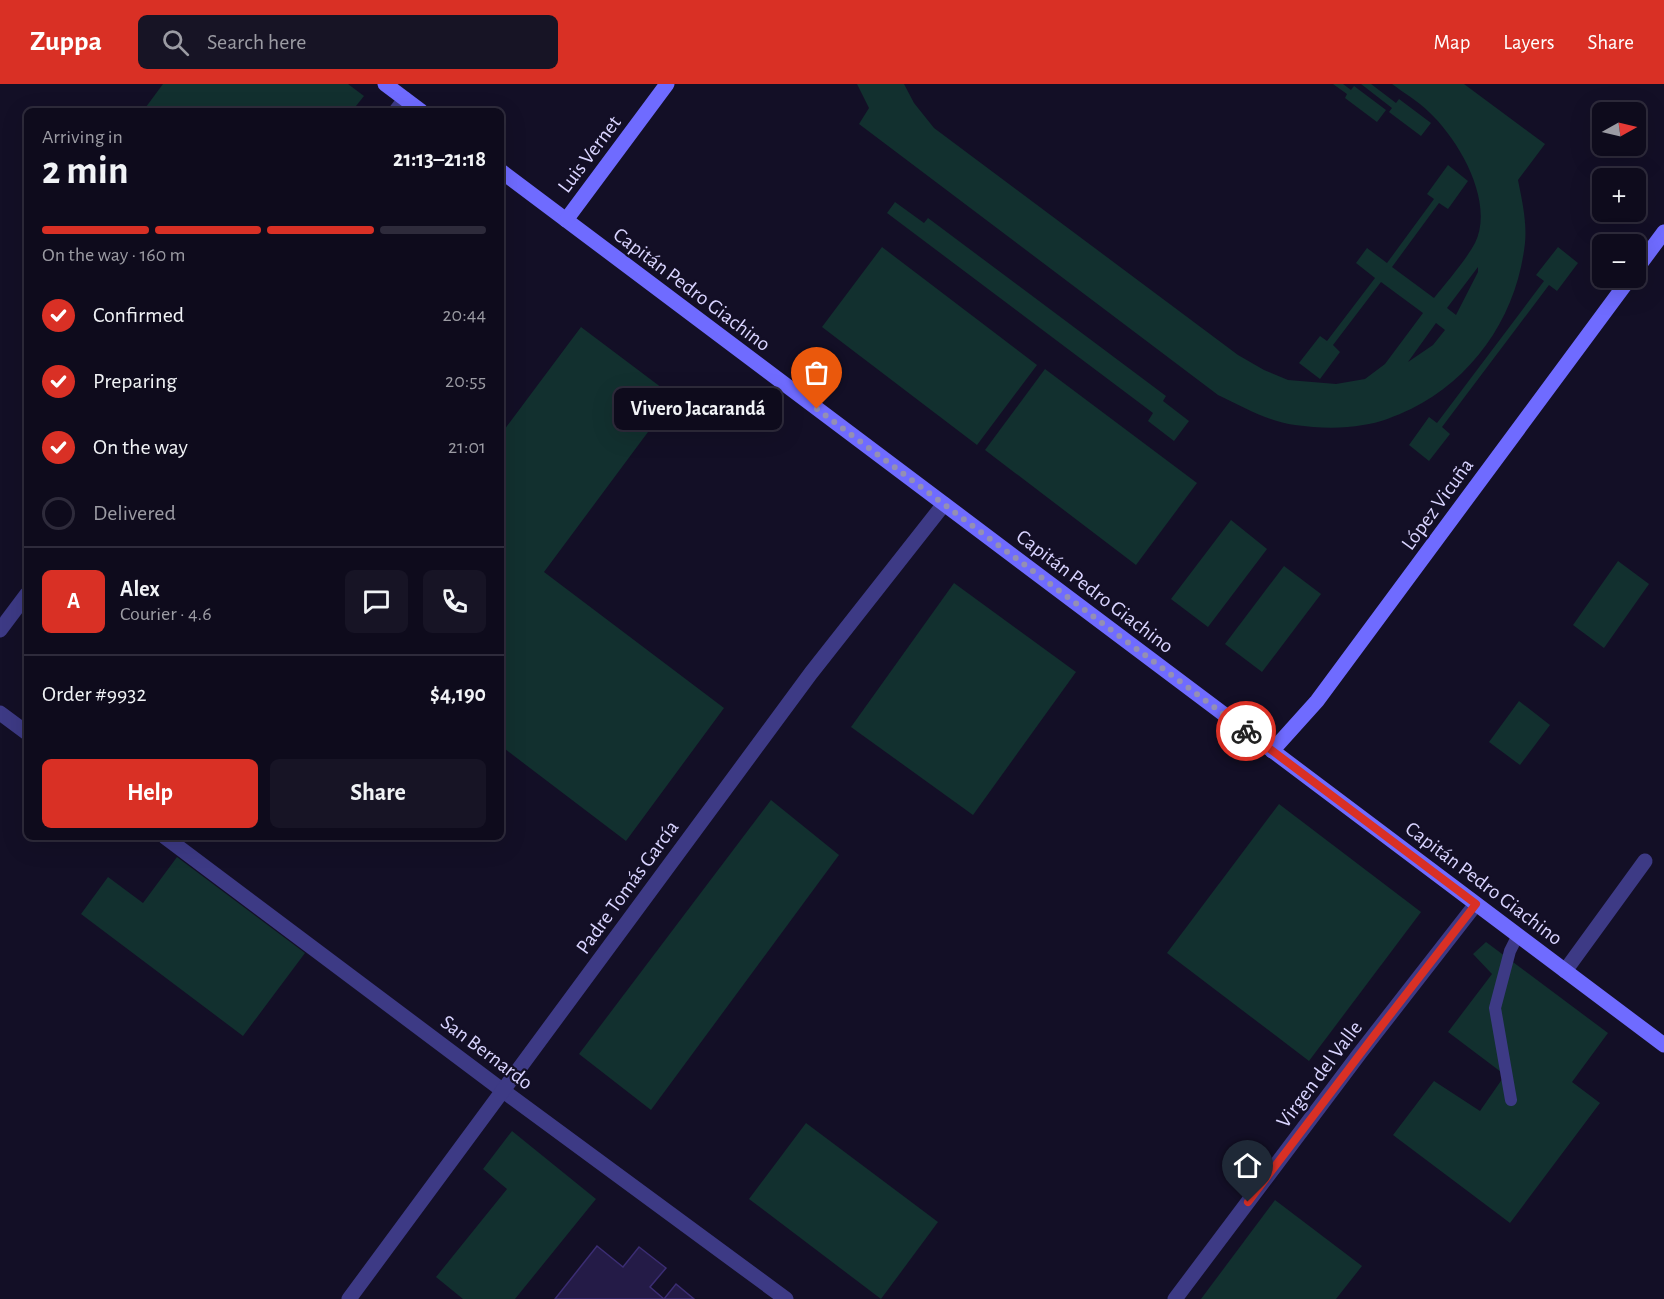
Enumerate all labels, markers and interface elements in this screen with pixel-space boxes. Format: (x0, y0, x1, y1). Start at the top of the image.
search box (138, 15, 558, 69)
icon: search (159, 26, 192, 59)
text: Zuppa (30, 28, 102, 56)
text: Search here (207, 31, 307, 53)
text: Map (1434, 32, 1470, 53)
text: Layers (1503, 32, 1554, 53)
text: Share (1587, 32, 1634, 53)
north arrow (1592, 102, 1646, 156)
map controls (1592, 102, 1646, 288)
street label: Luis Vernet (554, 112, 625, 197)
text: Arriving in (42, 127, 123, 147)
text: 21:13–21:18 (393, 148, 486, 170)
text: 2 min (42, 152, 129, 191)
button: + (1592, 168, 1646, 222)
street label: Capitán Pedro Giachino (609, 224, 774, 355)
button: − (1592, 234, 1646, 288)
text: On the way · 160 m (42, 245, 186, 265)
icon: check (42, 299, 75, 332)
text: Confirmed (93, 304, 184, 326)
text: 20:44 (443, 305, 486, 325)
pin (791, 347, 842, 409)
icon: bag (800, 356, 833, 389)
icon: check (42, 365, 75, 398)
text: Preparing (93, 370, 177, 392)
text: 20:55 (445, 371, 486, 391)
callout: Vivero Jacarandá (613, 388, 781, 430)
text: Vivero Jacarandá (631, 399, 765, 419)
icon: check (42, 431, 75, 464)
text: On the way (93, 436, 188, 458)
text: 21:01 (448, 437, 486, 457)
street label: López Vicuña (1397, 454, 1478, 554)
text: Delivered (93, 502, 176, 524)
street label: Capitán Pedro Giachino (1012, 526, 1177, 657)
button: chat (345, 570, 408, 633)
button: phone (423, 570, 486, 633)
text: Alex (120, 578, 160, 600)
text: A (67, 590, 80, 612)
text: Courier · 4.6 (120, 604, 212, 624)
text: Order #9932 (42, 683, 146, 705)
text: $4,190 (430, 683, 486, 705)
courier (1216, 701, 1276, 761)
icon: bike (1230, 715, 1263, 748)
button: Help (42, 759, 258, 828)
button: Share (270, 759, 486, 828)
street label: Padre Tomás García (572, 817, 683, 958)
street label: Capitán Pedro Giachino (1401, 818, 1566, 949)
street label: San Bernardo (437, 1011, 537, 1094)
street label: Virgen del Valle (1273, 1017, 1366, 1132)
pin (1222, 1140, 1273, 1202)
icon: home (1231, 1149, 1264, 1182)

